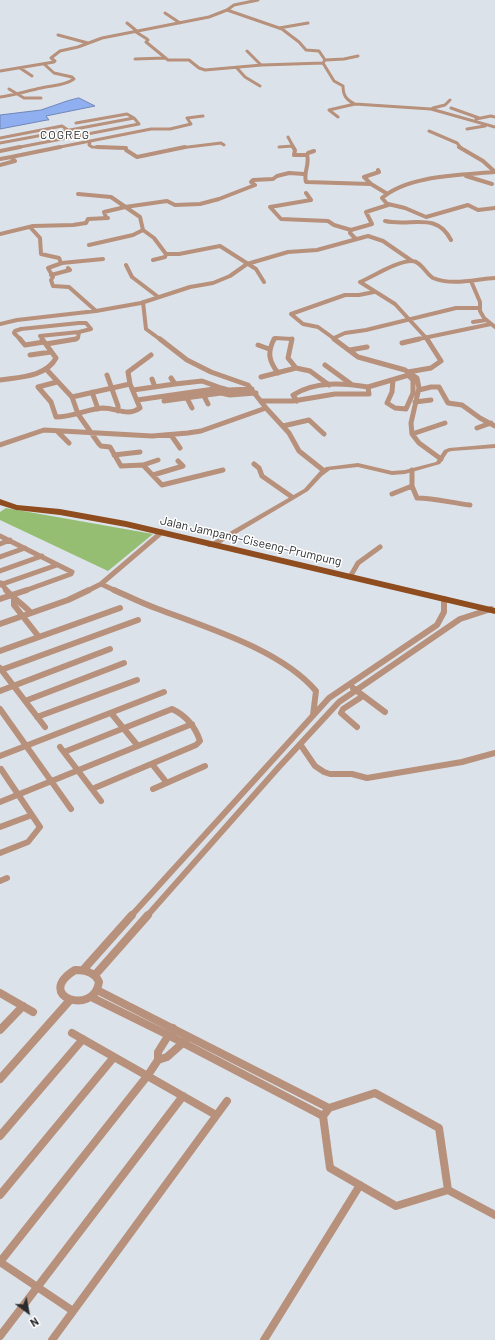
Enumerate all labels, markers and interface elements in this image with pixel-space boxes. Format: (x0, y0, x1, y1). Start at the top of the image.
district label: COGREG (40, 128, 90, 142)
street label: Jalan Jampang–Ciseeng–Prumpung (159, 513, 343, 569)
north arrow (8, 1292, 48, 1332)
text: N (28, 1315, 41, 1330)

